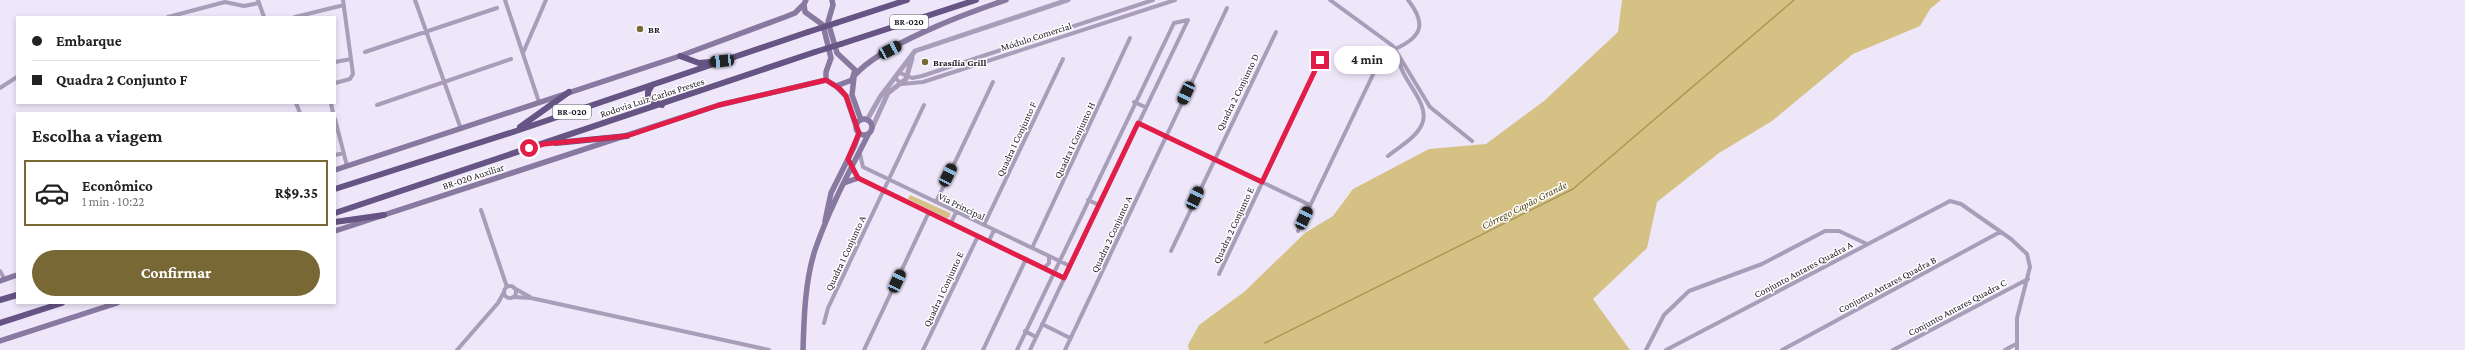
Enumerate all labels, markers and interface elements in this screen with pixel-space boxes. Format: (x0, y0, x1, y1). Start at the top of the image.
road number: BR-020 (890, 15, 928, 29)
street label: Módulo Comercial (999, 20, 1073, 53)
marker: BR (635, 24, 645, 34)
place label: BR (648, 24, 661, 35)
text: Embarque (56, 33, 122, 49)
car (877, 39, 903, 61)
callout: 4 min (1334, 46, 1400, 74)
route end (1311, 51, 1329, 69)
street label: Quadra 2 Conjunto D (1214, 52, 1262, 133)
text: 4 min (1351, 52, 1383, 67)
car (709, 54, 735, 68)
marker: Brasília Grill (920, 57, 930, 67)
place label: Brasília Grill (933, 57, 986, 68)
text: Quadra 2 Conjunto F (56, 72, 187, 88)
street label: Rodovia Luiz Carlos Prestes (599, 75, 706, 120)
car (1175, 80, 1197, 106)
street label: Quadra 1 Conjunto F (994, 100, 1040, 179)
street label: Quadra 1 Conjunto H (1052, 100, 1098, 181)
road number: BR-020 (553, 105, 591, 119)
text: Escolha a viagem (32, 126, 162, 146)
route start (520, 139, 538, 157)
street label: BR-020 Auxiliar (441, 161, 506, 192)
car (937, 162, 959, 188)
icon: car (34, 175, 70, 211)
text: Econômico (82, 178, 153, 194)
water label: Córrego Capão Grande (1479, 178, 1570, 233)
text: R$9.35 (275, 185, 318, 201)
car (1184, 185, 1206, 211)
street label: Quadra 2 Conjunto E (1211, 185, 1257, 266)
street label: Via Principal (937, 190, 987, 223)
text: 1 min · 10:22 (82, 194, 145, 209)
street label: Quadra 2 Conjunto A (1089, 194, 1135, 275)
car (1293, 205, 1315, 231)
street label: Quadra 1 Conjunto A (823, 213, 869, 293)
street label: Conjunto Antares Quadra A (1752, 239, 1855, 301)
street label: Quadra 1 Conjunto E (921, 249, 967, 329)
button: Confirmar (32, 250, 320, 296)
street label: Conjunto Antares Quadra B (1836, 254, 1939, 316)
car (886, 268, 908, 294)
street label: Conjunto Antares Quadra C (1906, 277, 2009, 339)

